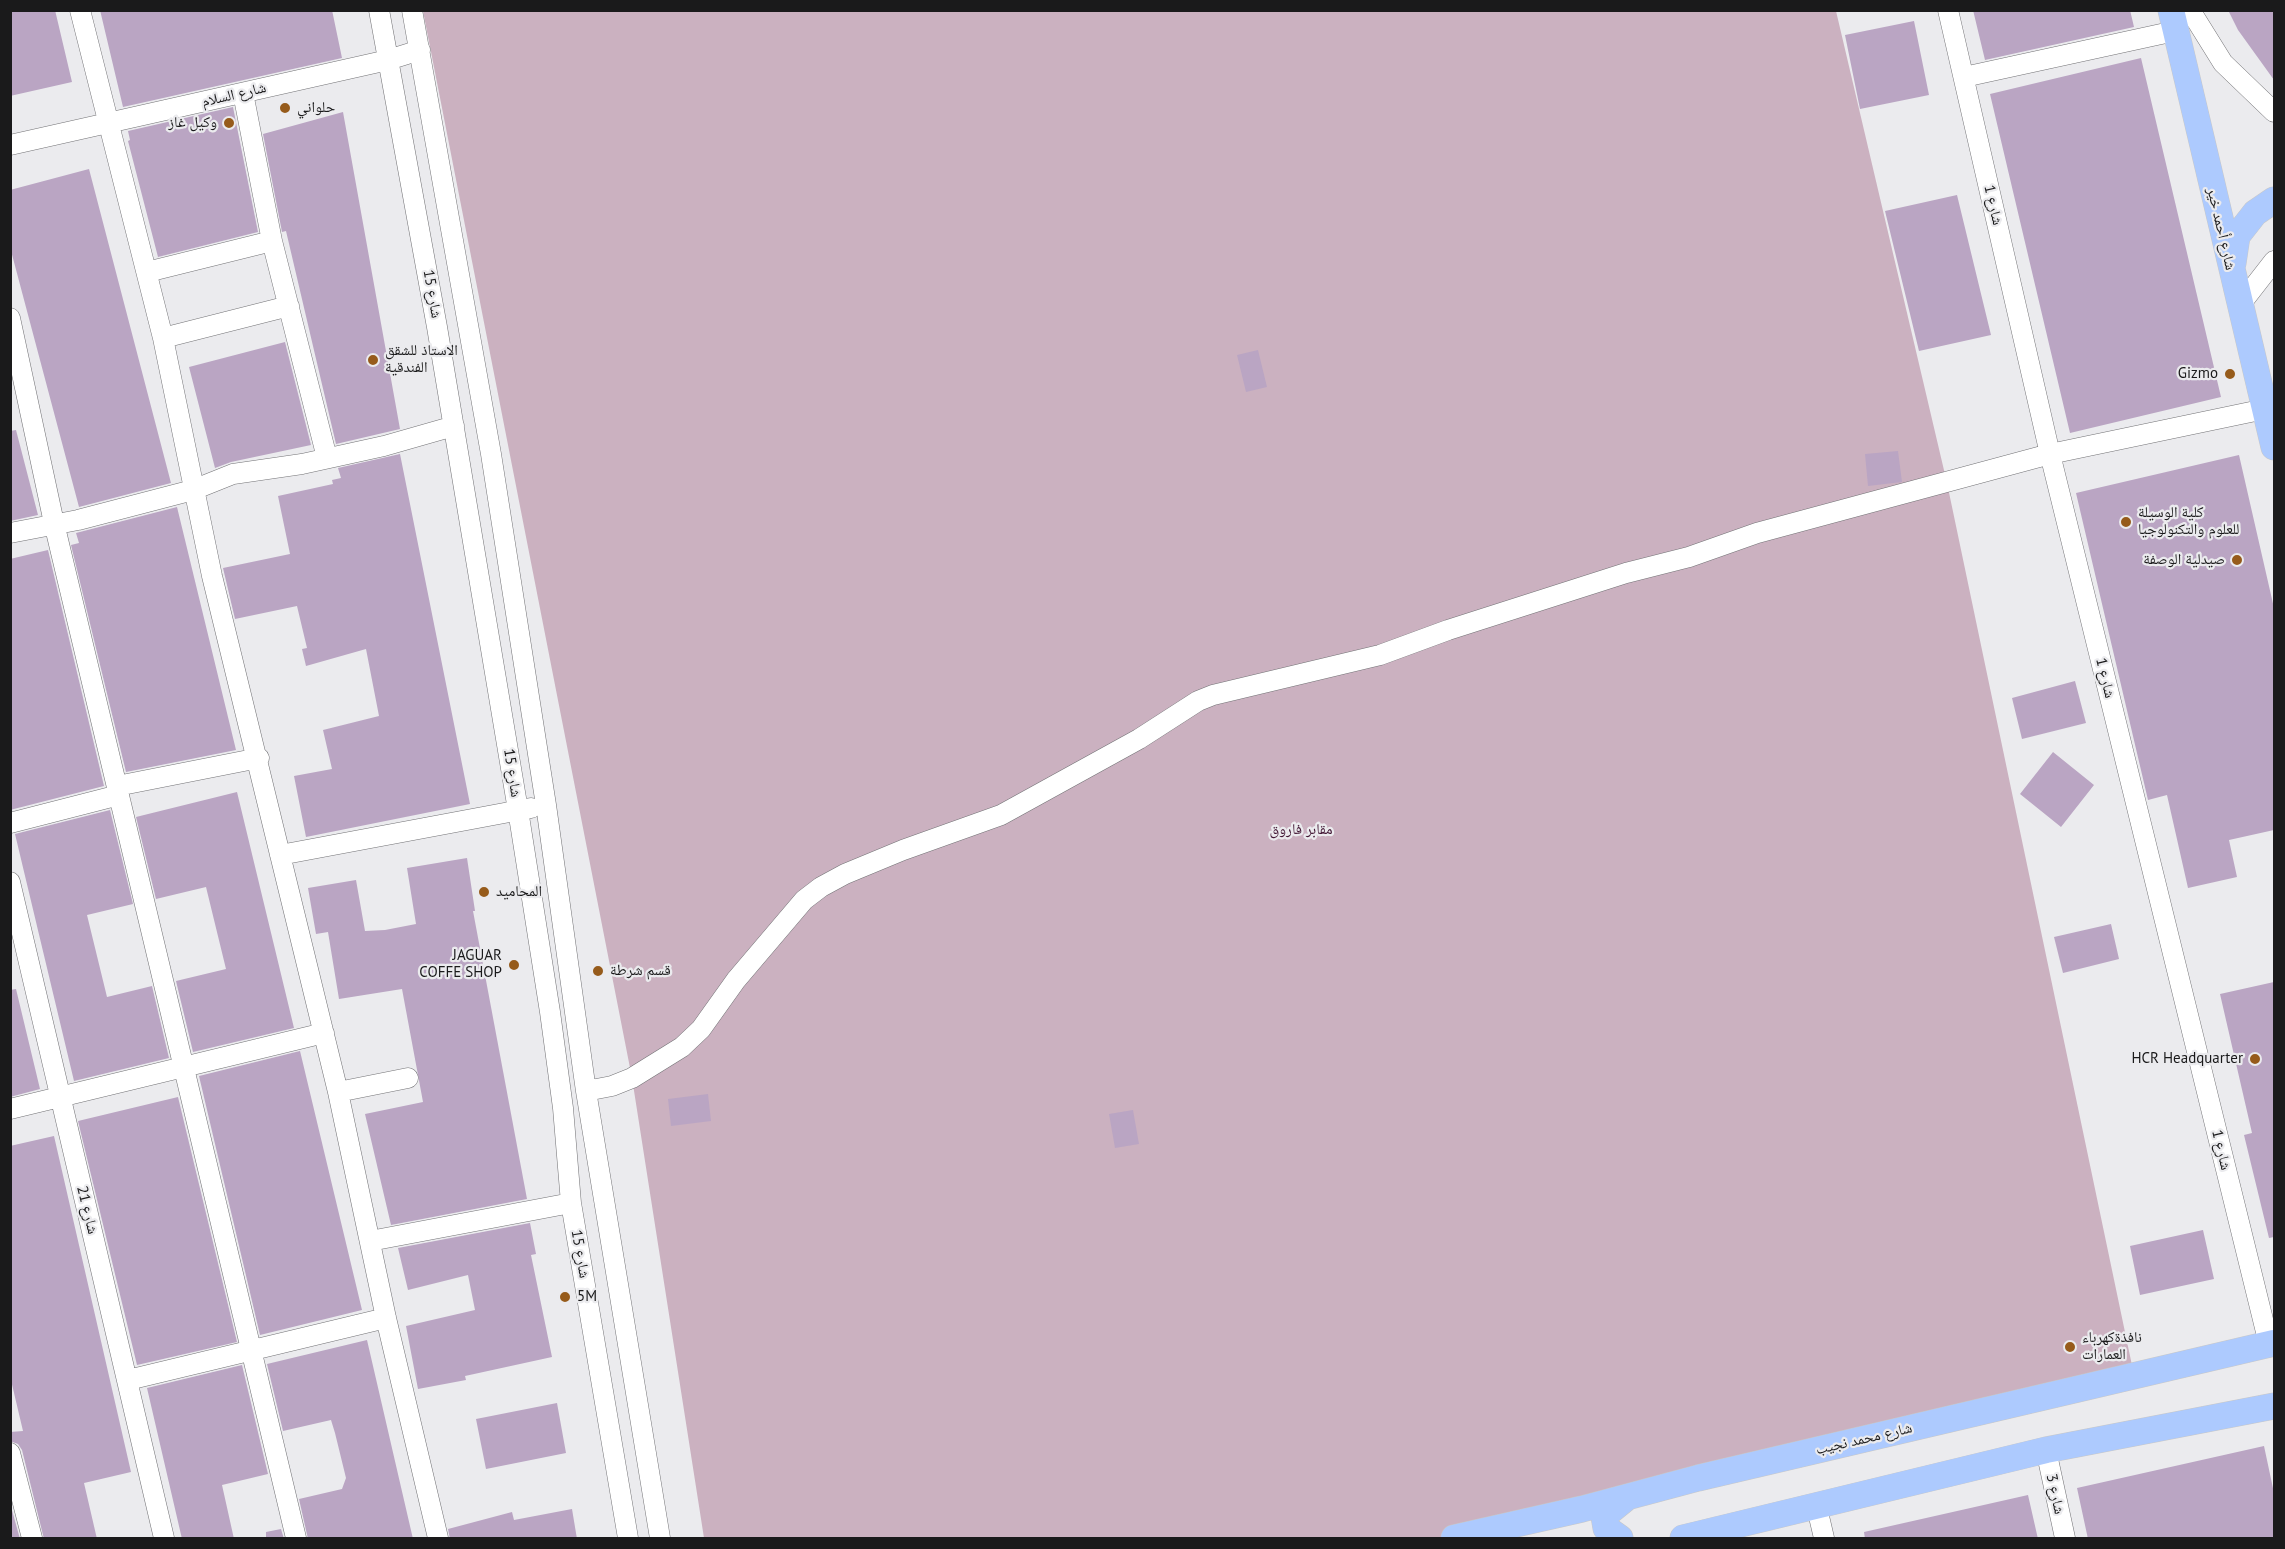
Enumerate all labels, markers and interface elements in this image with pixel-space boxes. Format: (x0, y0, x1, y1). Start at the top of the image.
street label: شارع السلام (200, 79, 268, 111)
place label: حلواني (297, 99, 335, 117)
marker: حلواني (278, 101, 292, 115)
place label: وكيل غاز (168, 114, 217, 132)
marker: وكيل غاز (222, 116, 236, 130)
street label: شارع 1 (1980, 183, 2006, 227)
street label: شارع أحمد خير (2203, 186, 2239, 272)
street label: شارع 15 (419, 268, 445, 320)
place label: الاستاذ للشقق الفندقية (385, 342, 458, 377)
marker: الاستاذ للشقق الفندقية (366, 353, 380, 367)
place label: Gizmo (2178, 365, 2218, 383)
marker: Gizmo (2223, 367, 2237, 381)
place label: كلية الوسيلة للعلوم والتكنولوجيا (2138, 504, 2239, 539)
marker: كلية الوسيلة للعلوم والتكنولوجيا (2119, 515, 2133, 529)
place label: صيدلية الوصفة (2143, 551, 2225, 569)
marker: صيدلية الوصفة (2230, 553, 2244, 567)
street label: شارع 1 (2091, 656, 2119, 700)
street label: شارع 15 (499, 747, 525, 799)
park label: مقابر فاروق (1269, 821, 1333, 839)
place label: المحاميد (496, 883, 542, 901)
marker: المحاميد (477, 885, 491, 899)
place label: JAGUAR COFFE SHOP (419, 947, 502, 982)
marker: JAGUAR COFFE SHOP (507, 958, 521, 972)
place label: قسم شرطة (610, 962, 671, 980)
marker: قسم شرطة (591, 964, 605, 978)
place label: HCR Headquarter (2131, 1050, 2243, 1068)
marker: HCR Headquarter (2248, 1052, 2262, 1066)
street label: شارع 1 (2207, 1128, 2235, 1172)
street label: شارع 21 (72, 1184, 102, 1236)
street label: شارع 15 (567, 1228, 593, 1280)
place label: 5M (577, 1288, 597, 1306)
marker: 5M (558, 1290, 572, 1304)
place label: نافذةكهرباء العمارات (2082, 1329, 2142, 1364)
marker: نافذةكهرباء العمارات (2063, 1340, 2077, 1354)
street label: شارع محمد نجيب (1814, 1419, 1914, 1459)
street label: شارع 3 (2042, 1472, 2068, 1516)

